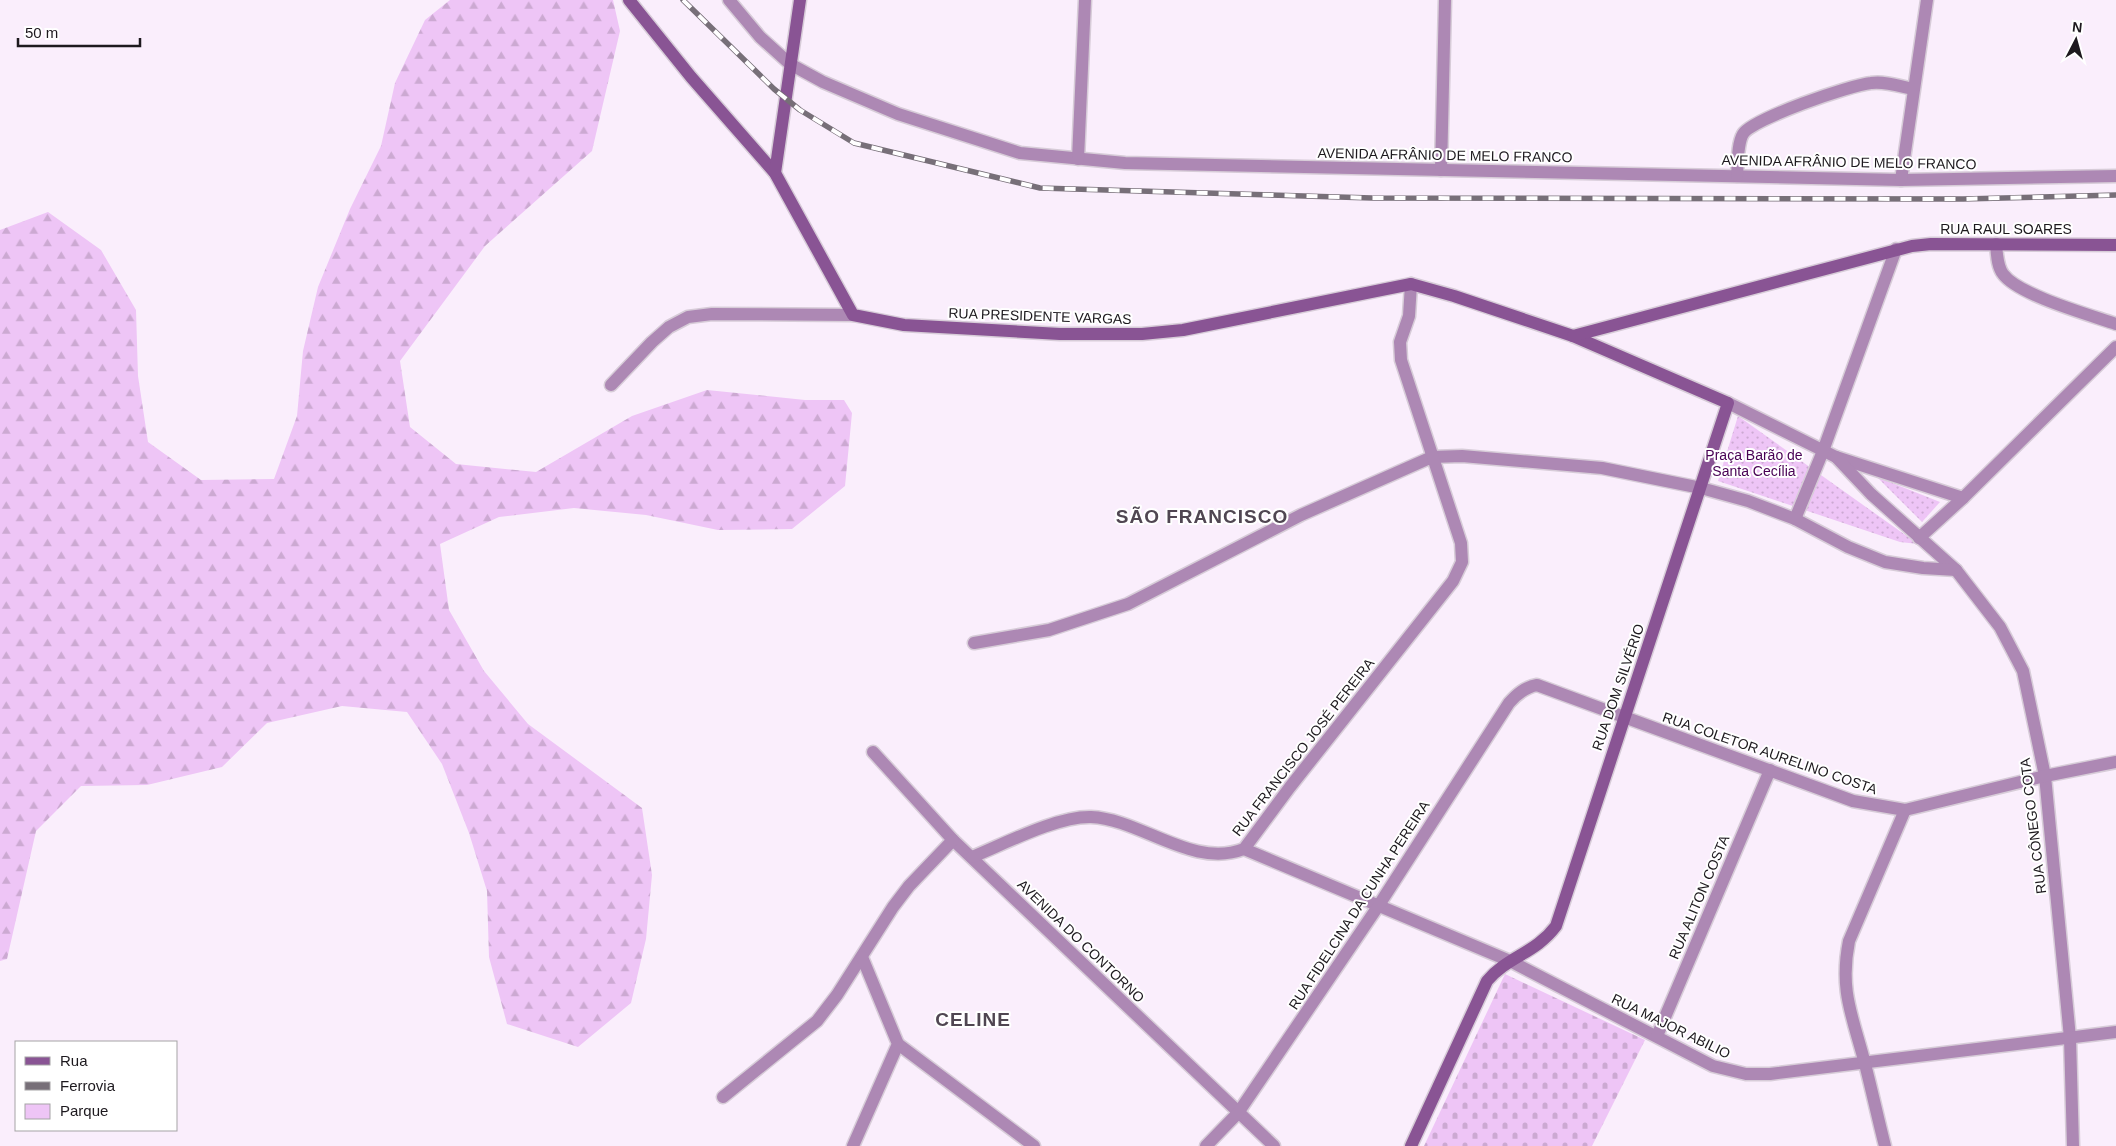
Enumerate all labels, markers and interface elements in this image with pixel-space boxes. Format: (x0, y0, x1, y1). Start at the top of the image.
scale bar (18, 15, 140, 47)
north arrow (2051, 15, 2101, 65)
text: N (2071, 19, 2083, 36)
text: 50 m (25, 24, 58, 41)
street label: AVENIDA AFRÂNIO DE MELO FRANCO (1317, 145, 1573, 165)
street label: AVENIDA AFRÂNIO DE MELO FRANCO (1721, 152, 1977, 172)
street label: RUA RAUL SOARES (1940, 221, 2072, 237)
street label: RUA PRESIDENTE VARGAS (948, 305, 1132, 327)
park label: Praça Barão de Santa Cecília (1705, 447, 1803, 479)
district label: SÃO FRANCISCO (1116, 506, 1288, 527)
street label: RUA DOM SILVÉRIO (1589, 622, 1647, 752)
street label: RUA FRANCISCO JOSÉ PEREIRA (1229, 655, 1378, 839)
street label: RUA COLETOR AURELINO COSTA (1661, 709, 1880, 798)
street label: RUA CÔNEGO COTA (2017, 757, 2049, 895)
street label: RUA FIDELCINA DA CUNHA PEREIRA (1285, 797, 1433, 1012)
street label: RUA ALITON COSTA (1666, 832, 1733, 961)
street label: AVENIDA DO CONTORNO (1014, 876, 1148, 1006)
street label: RUA MAJOR ABILIO (1609, 990, 1733, 1062)
district label: CELINE (935, 1009, 1011, 1030)
legend (15, 1041, 178, 1131)
text: Rua (60, 1052, 88, 1069)
text: Ferrovia (60, 1077, 116, 1094)
text: Parque (60, 1102, 108, 1119)

